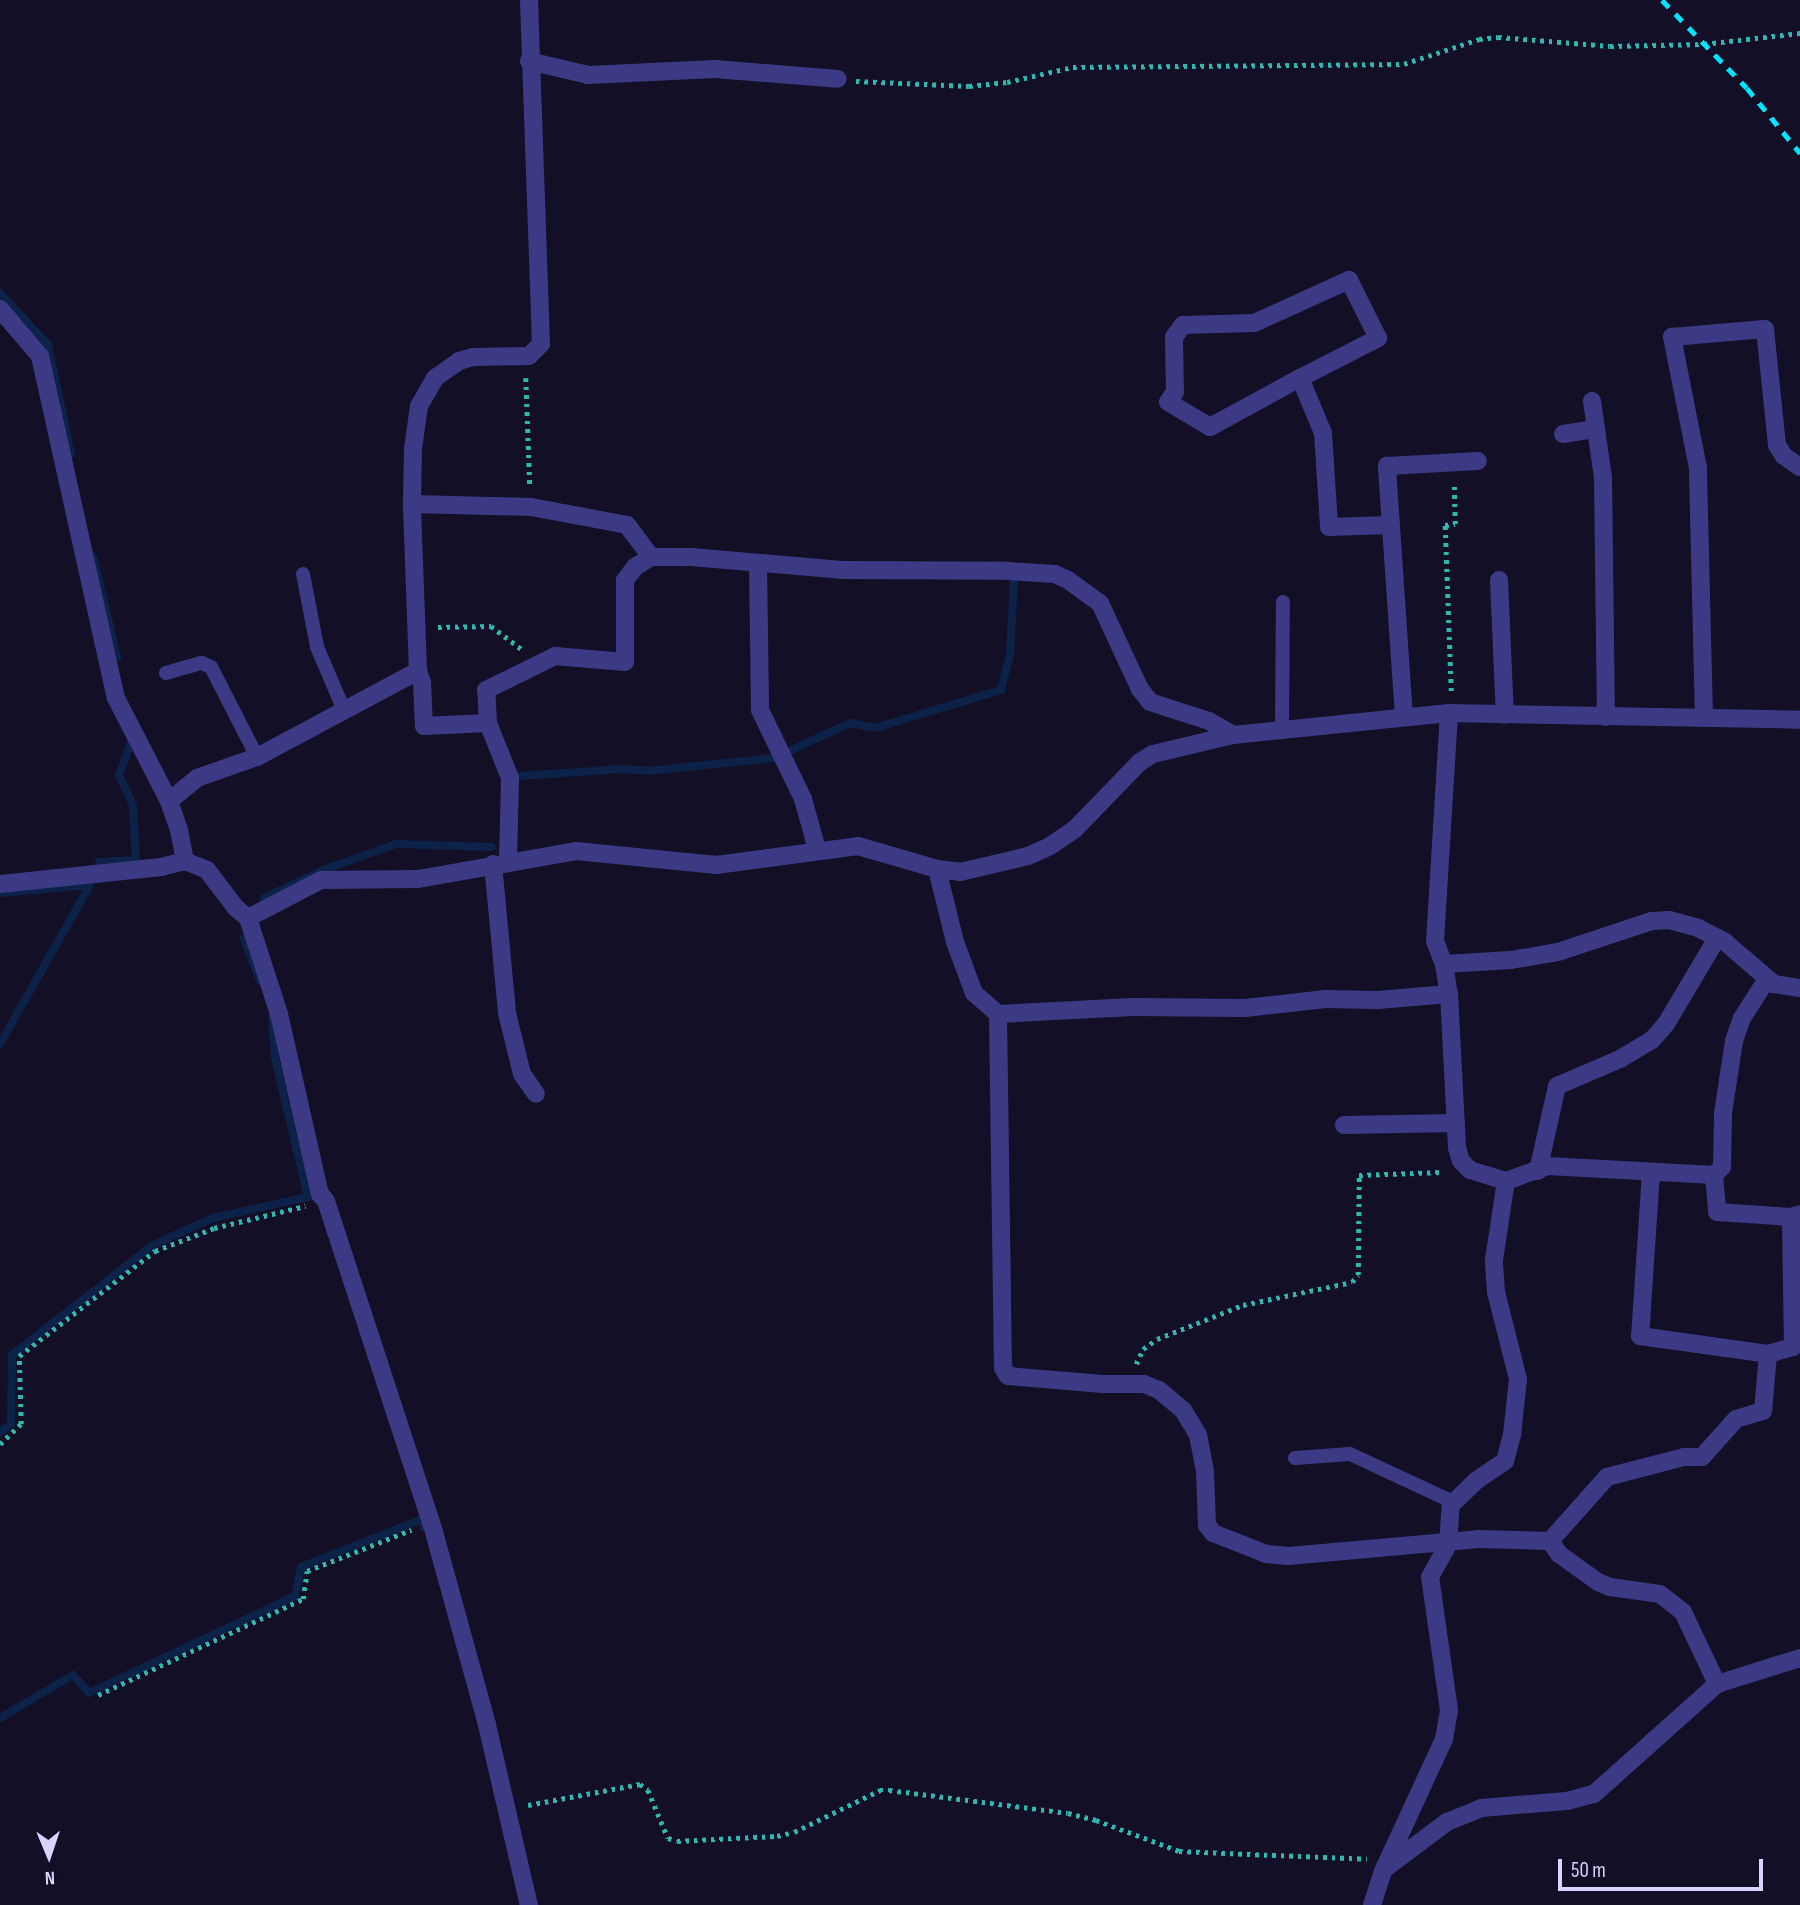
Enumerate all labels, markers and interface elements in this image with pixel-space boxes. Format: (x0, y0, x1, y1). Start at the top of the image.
north arrow (14, 1821, 84, 1891)
scale bar (1562, 1846, 1767, 1890)
text: 50 m (1571, 1858, 1606, 1883)
text: N (44, 1866, 55, 1889)

